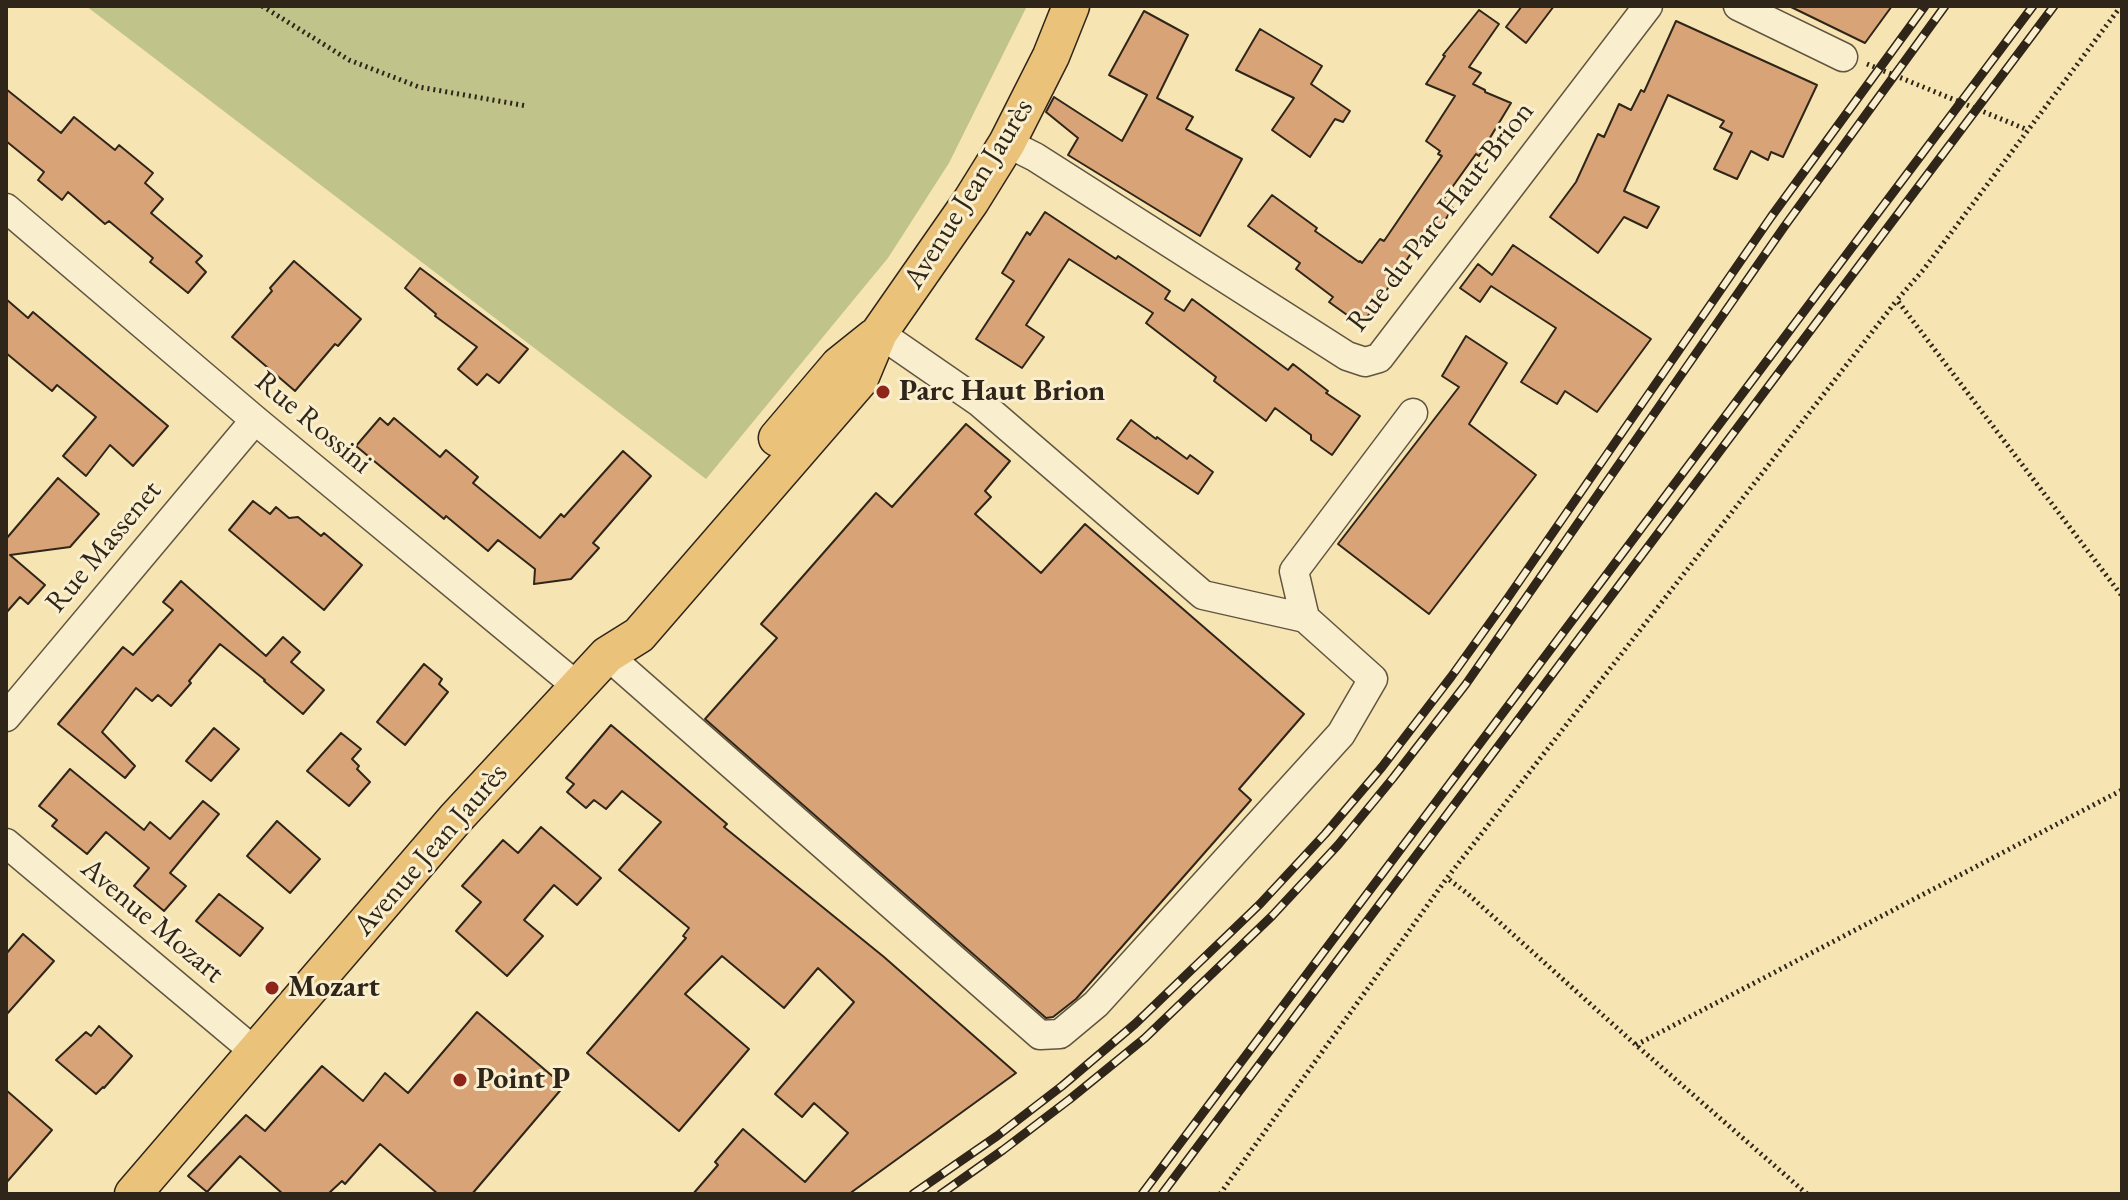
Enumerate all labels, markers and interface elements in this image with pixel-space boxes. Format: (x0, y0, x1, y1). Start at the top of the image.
street label: Avenue Jean Jaurès (896, 92, 1042, 296)
street label: Rue du Parc Haut-Brion (1340, 95, 1542, 339)
street label: Rue Rossini (247, 364, 379, 482)
place label: Parc Haut Brion (899, 374, 1105, 410)
marker: Parc Haut Brion (874, 383, 892, 401)
street label: Rue Massenet (38, 474, 170, 620)
street label: Avenue Jean Jaurès (346, 756, 516, 944)
street label: Avenue Mozart (73, 851, 231, 991)
place label: Mozart (288, 970, 380, 1006)
marker: Mozart (263, 979, 281, 997)
place label: Point P (476, 1062, 570, 1098)
marker: Point P (451, 1071, 469, 1089)

